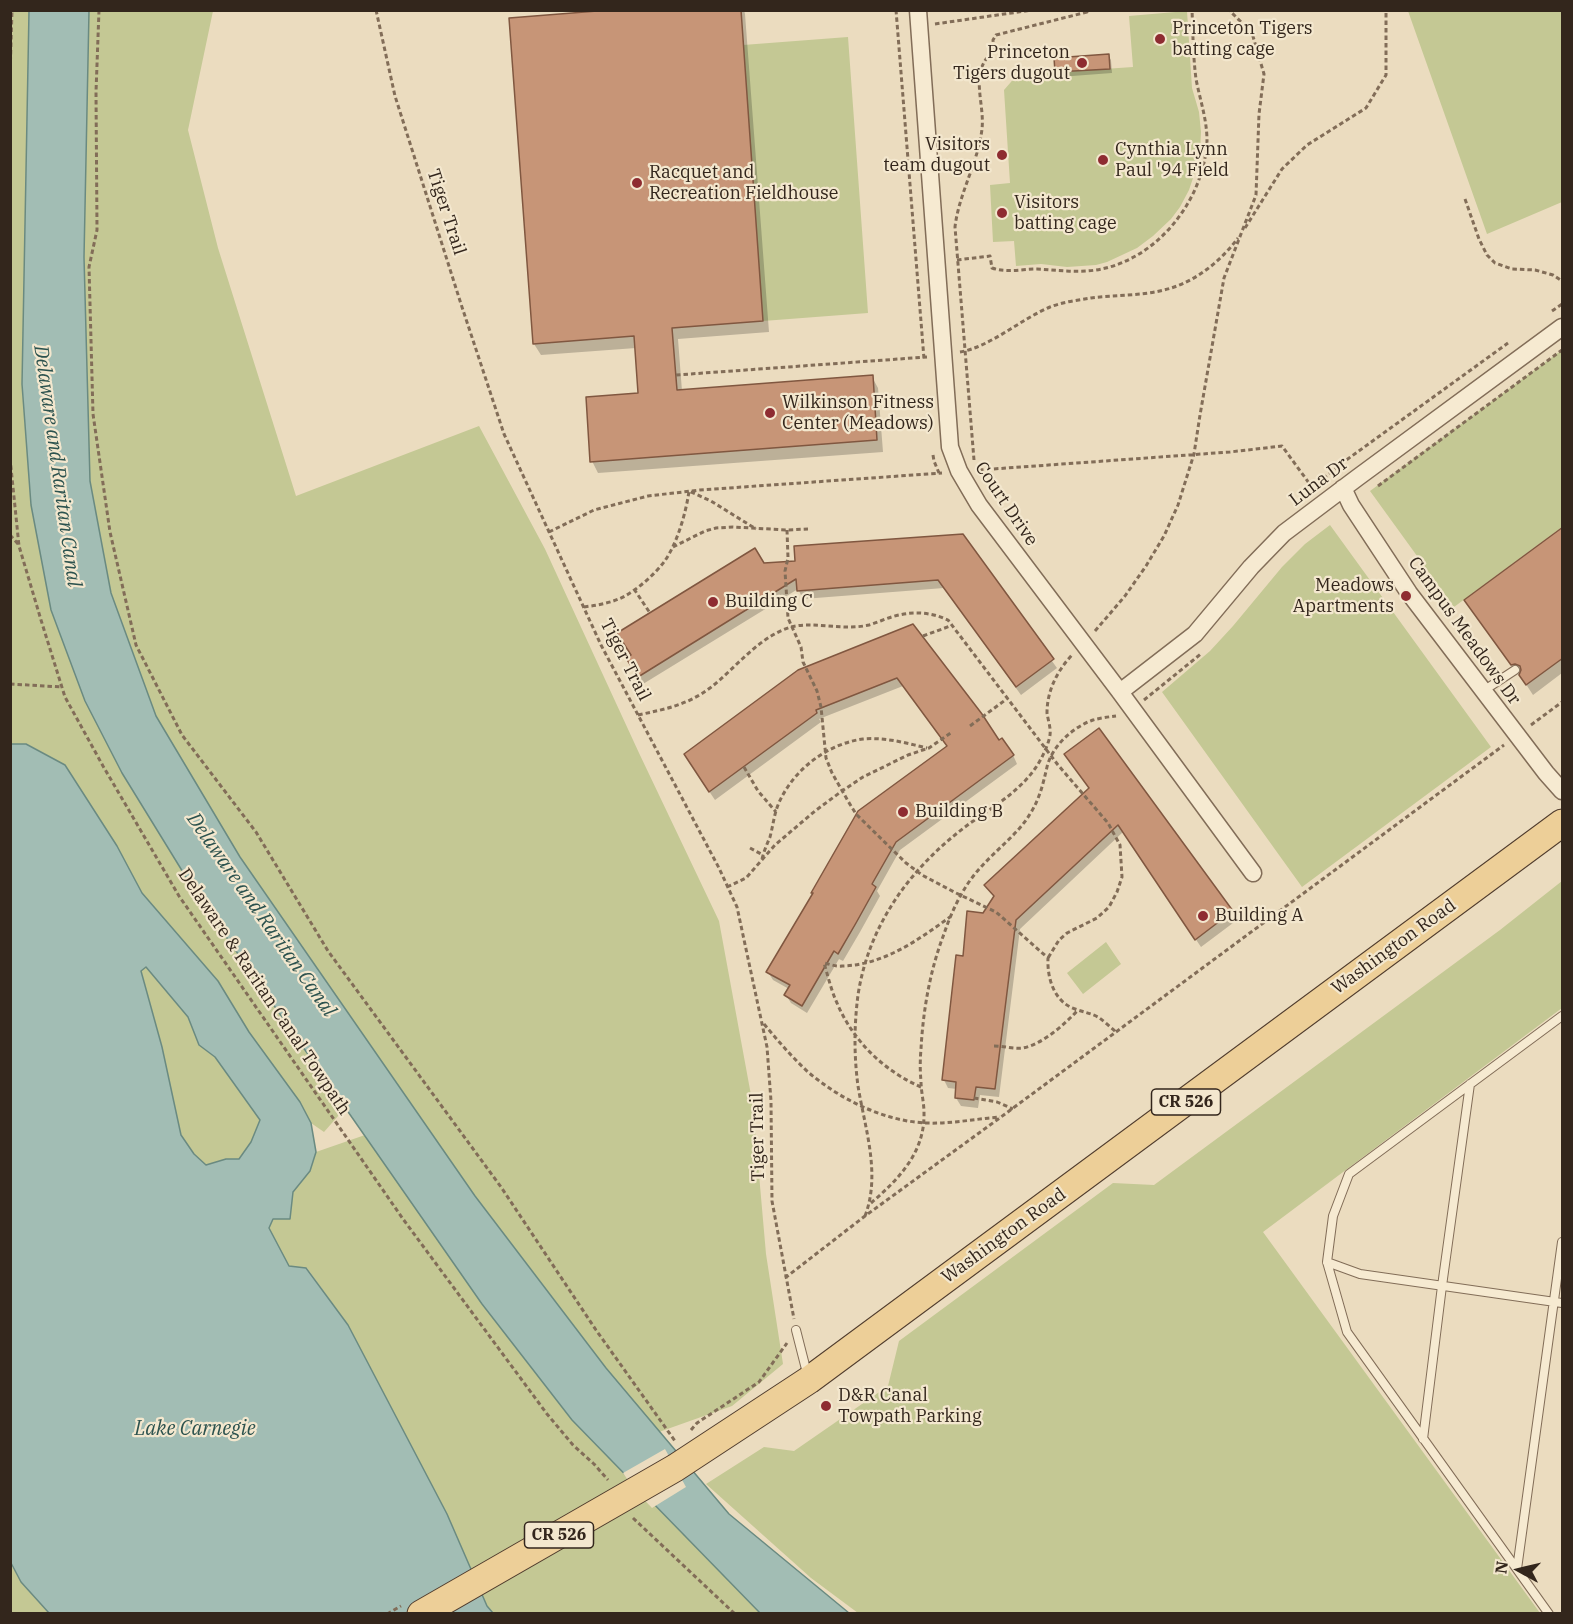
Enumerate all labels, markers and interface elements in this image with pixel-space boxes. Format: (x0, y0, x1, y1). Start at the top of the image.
place label: Princeton Tigers batting cage (1172, 18, 1313, 60)
marker: Princeton Tigers batting cage (1153, 32, 1167, 46)
place label: Princeton Tigers dugout (953, 42, 1070, 84)
marker: Princeton Tigers dugout (1075, 56, 1089, 70)
place label: Visitors team dugout (883, 134, 990, 176)
place label: Cynthia Lynn Paul '94 Field (1115, 139, 1229, 182)
marker: Visitors team dugout (995, 148, 1009, 162)
marker: Cynthia Lynn Paul '94 Field (1096, 153, 1110, 167)
place label: Racquet and Recreation Fieldhouse (649, 162, 839, 204)
street label: Tiger Trail (422, 166, 470, 258)
marker: Racquet and Recreation Fieldhouse (630, 176, 644, 190)
place label: Visitors batting cage (1014, 192, 1117, 234)
marker: Visitors batting cage (995, 206, 1009, 220)
water label: Delaware and Raritan Canal (28, 344, 86, 588)
place label: Wilkinson Fitness Center (Meadows) (782, 392, 934, 434)
marker: Wilkinson Fitness Center (Meadows) (763, 406, 777, 420)
street label: Luna Dr (1285, 453, 1353, 511)
street label: Court Drive (970, 458, 1042, 550)
street label: Campus Meadows Dr (1403, 553, 1525, 709)
place label: Meadows Apartments (1293, 575, 1394, 618)
marker: Meadows Apartments (1399, 589, 1413, 603)
place label: Building C (725, 591, 813, 613)
marker: Building C (706, 595, 720, 609)
street label: Tiger Trail (595, 615, 655, 705)
place label: Building B (915, 801, 1003, 823)
marker: Building B (896, 805, 910, 819)
water label: Delaware and Raritan Canal (181, 808, 341, 1022)
street label: Delaware & Raritan Canal Towpath (173, 865, 355, 1119)
street label: Washington Road (1328, 895, 1460, 999)
place label: Building A (1215, 905, 1304, 927)
marker: Building A (1196, 909, 1210, 923)
road number: CR 526 (1152, 1089, 1220, 1115)
street label: Tiger Trail (746, 1092, 770, 1182)
street label: Washington Road (938, 1184, 1070, 1288)
place label: D&R Canal Towpath Parking (838, 1385, 982, 1428)
marker: D&R Canal Towpath Parking (819, 1399, 833, 1413)
water label: Lake Carnegie (134, 1417, 256, 1441)
road number: CR 526 (524, 1522, 594, 1548)
north arrow (1489, 1540, 1549, 1600)
text: N (1490, 1560, 1512, 1575)

